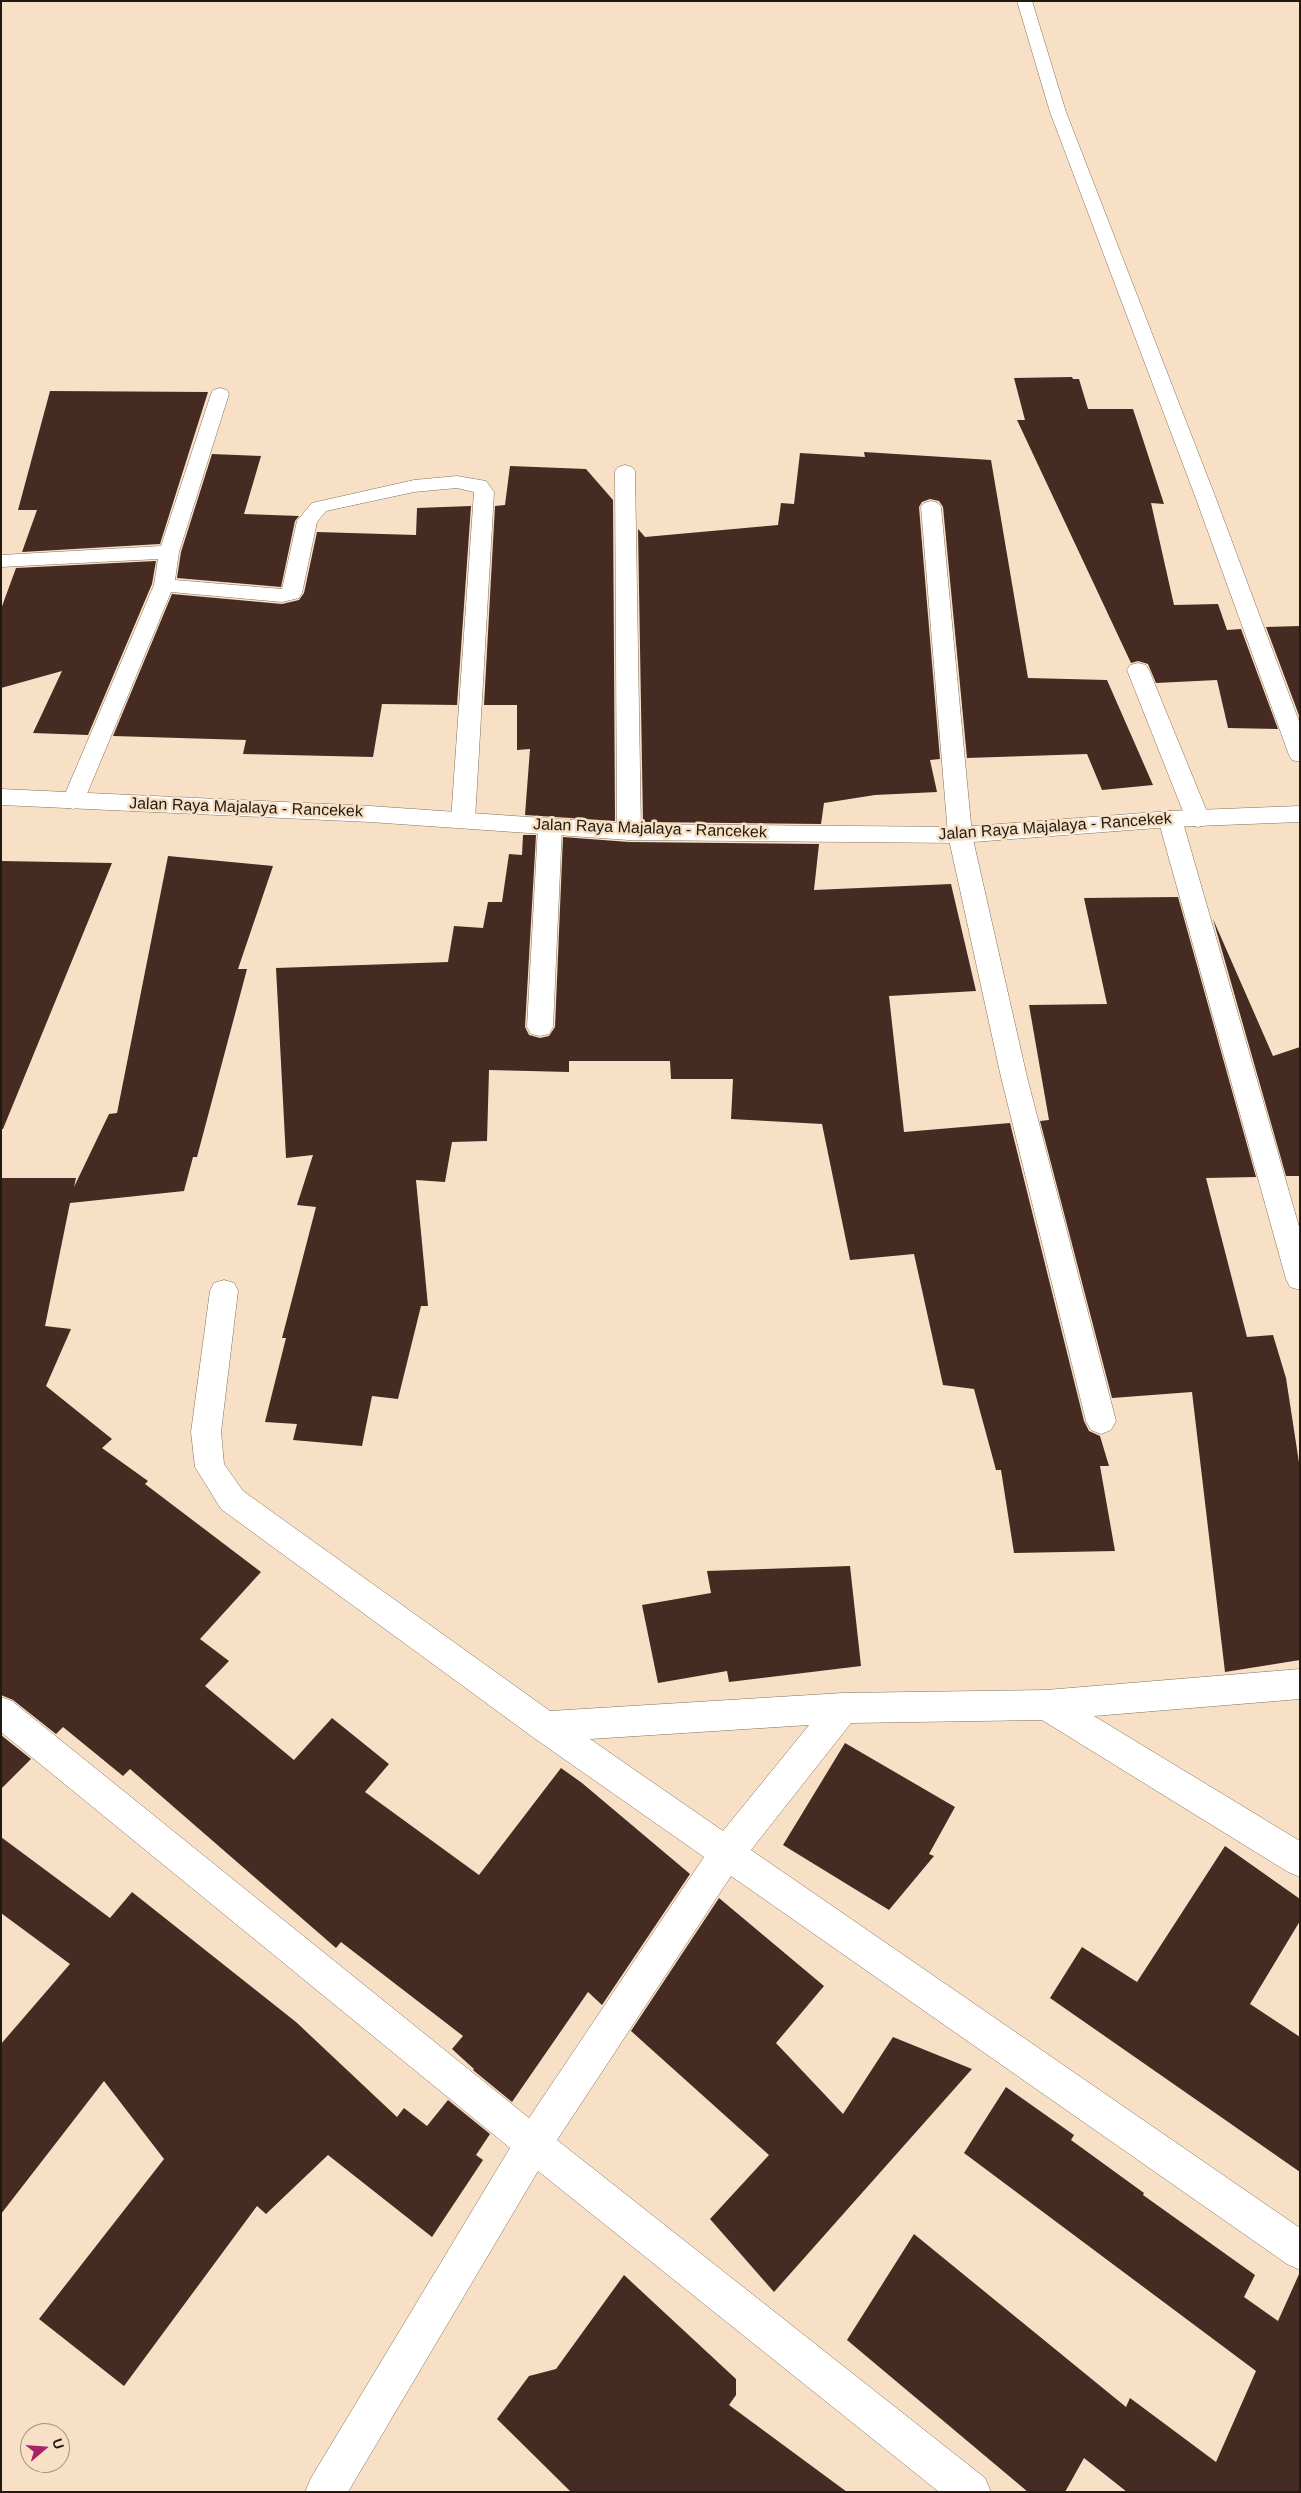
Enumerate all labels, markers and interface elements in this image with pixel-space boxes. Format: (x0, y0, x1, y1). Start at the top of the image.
street label: Jalan Raya Majalaya - Rancekek (129, 794, 363, 822)
street label: Jalan Raya Majalaya - Rancekek (938, 809, 1172, 845)
street label: Jalan Raya Majalaya - Rancekek (533, 815, 767, 843)
north arrow (20, 2423, 70, 2473)
text: U (49, 2436, 67, 2451)

